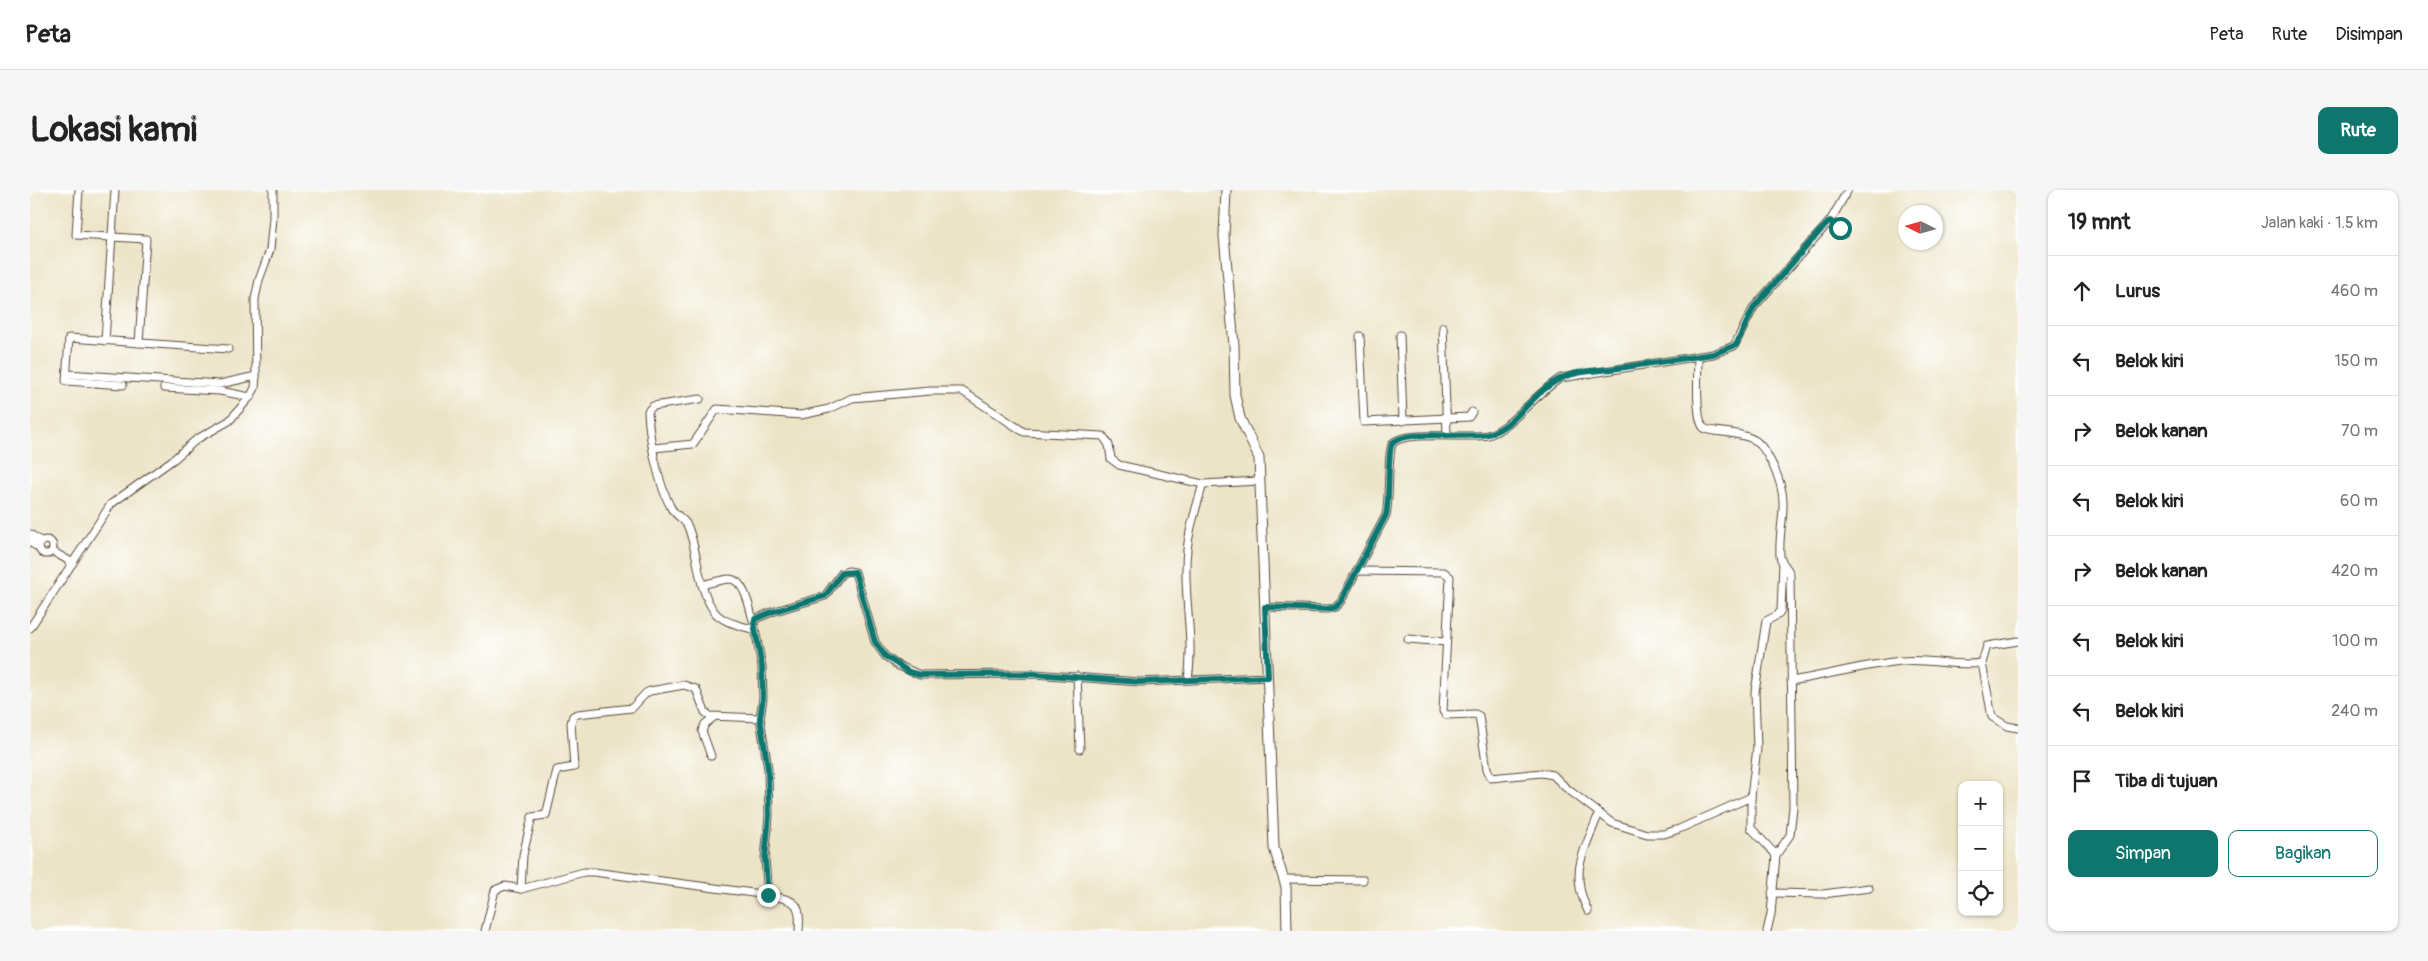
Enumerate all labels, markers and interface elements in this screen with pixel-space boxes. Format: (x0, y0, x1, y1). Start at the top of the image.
text: Peta (25, 20, 71, 49)
text: Peta (2209, 23, 2244, 46)
text: Rute (2272, 23, 2307, 46)
text: Disimpan (2335, 23, 2403, 46)
button: Rute (2318, 107, 2398, 154)
text: Lokasi kami (30, 108, 197, 152)
north arrow (1898, 205, 1943, 250)
text: 19 mnt (2068, 209, 2130, 236)
text: Jalan kaki · 1.5 km (2261, 213, 2378, 233)
route start (1829, 217, 1852, 240)
icon: ahead (2068, 277, 2096, 305)
text: Lurus (2115, 279, 2160, 303)
text: 460 m (2331, 281, 2378, 301)
icon: left (2068, 347, 2096, 375)
text: Belok kiri (2115, 349, 2183, 373)
text: 150 m (2334, 351, 2378, 371)
icon: right (2068, 417, 2096, 445)
text: Belok kanan (2115, 419, 2208, 443)
text: 70 m (2341, 421, 2378, 441)
icon: left (2068, 487, 2096, 515)
text: Belok kiri (2115, 489, 2183, 513)
text: 60 m (2340, 491, 2378, 511)
icon: right (2068, 557, 2096, 585)
text: Belok kanan (2115, 559, 2208, 583)
text: 420 m (2331, 561, 2378, 581)
icon: left (2068, 627, 2096, 655)
text: Belok kiri (2115, 629, 2183, 653)
text: 100 m (2332, 631, 2378, 651)
icon: left (2068, 697, 2096, 725)
text: Belok kiri (2115, 699, 2183, 723)
text: 240 m (2331, 701, 2378, 721)
icon: arrive (2068, 767, 2096, 795)
text: Tiba di tujuan (2115, 769, 2218, 793)
map controls (1958, 781, 2003, 916)
button: + (1958, 781, 2003, 826)
button: − (1958, 826, 2003, 871)
button: Simpan (2068, 830, 2218, 877)
button: Bagikan (2228, 830, 2378, 877)
button: locate (1958, 871, 2003, 916)
route end (757, 884, 780, 907)

